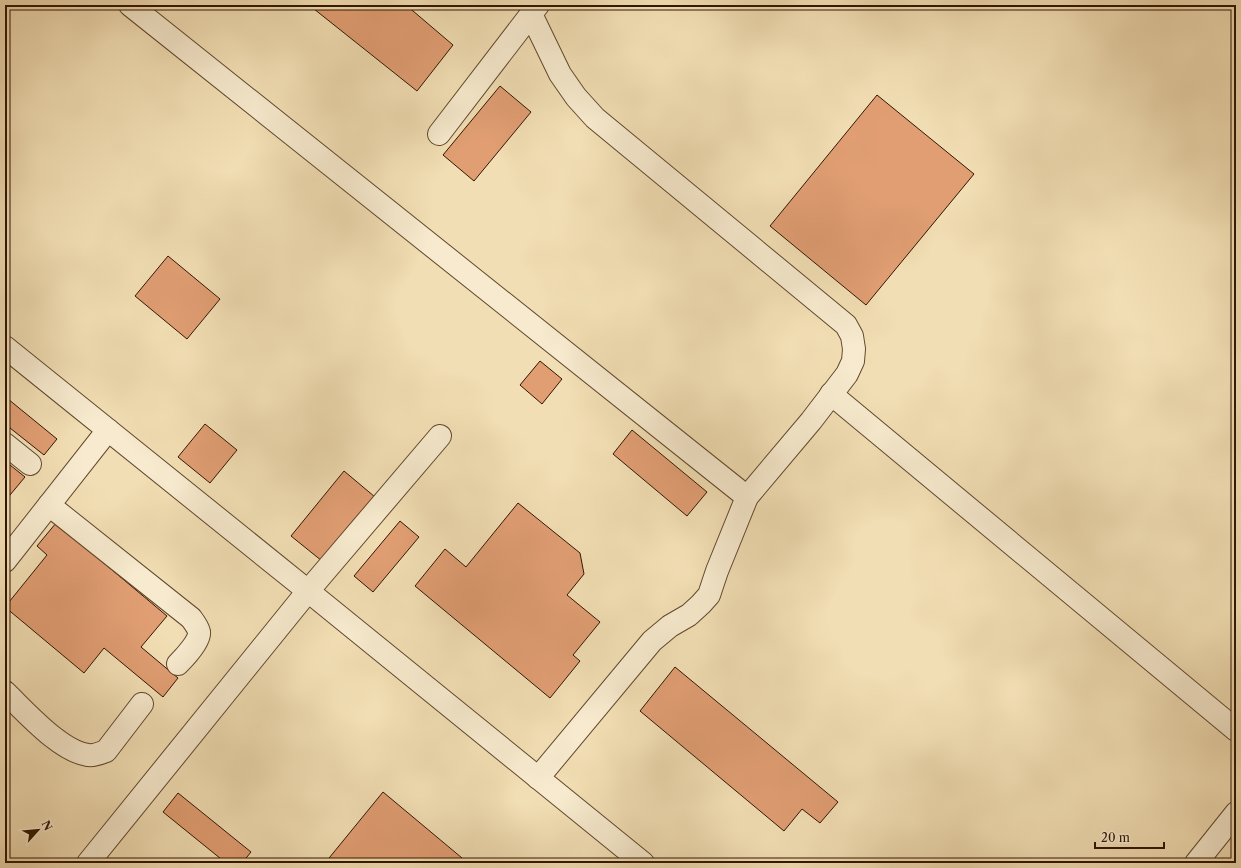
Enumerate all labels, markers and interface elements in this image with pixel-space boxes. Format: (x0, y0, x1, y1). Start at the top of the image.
north arrow (18, 810, 58, 850)
text: N (39, 818, 56, 833)
scale bar (1095, 824, 1164, 850)
text: 20 m (1101, 830, 1130, 845)

